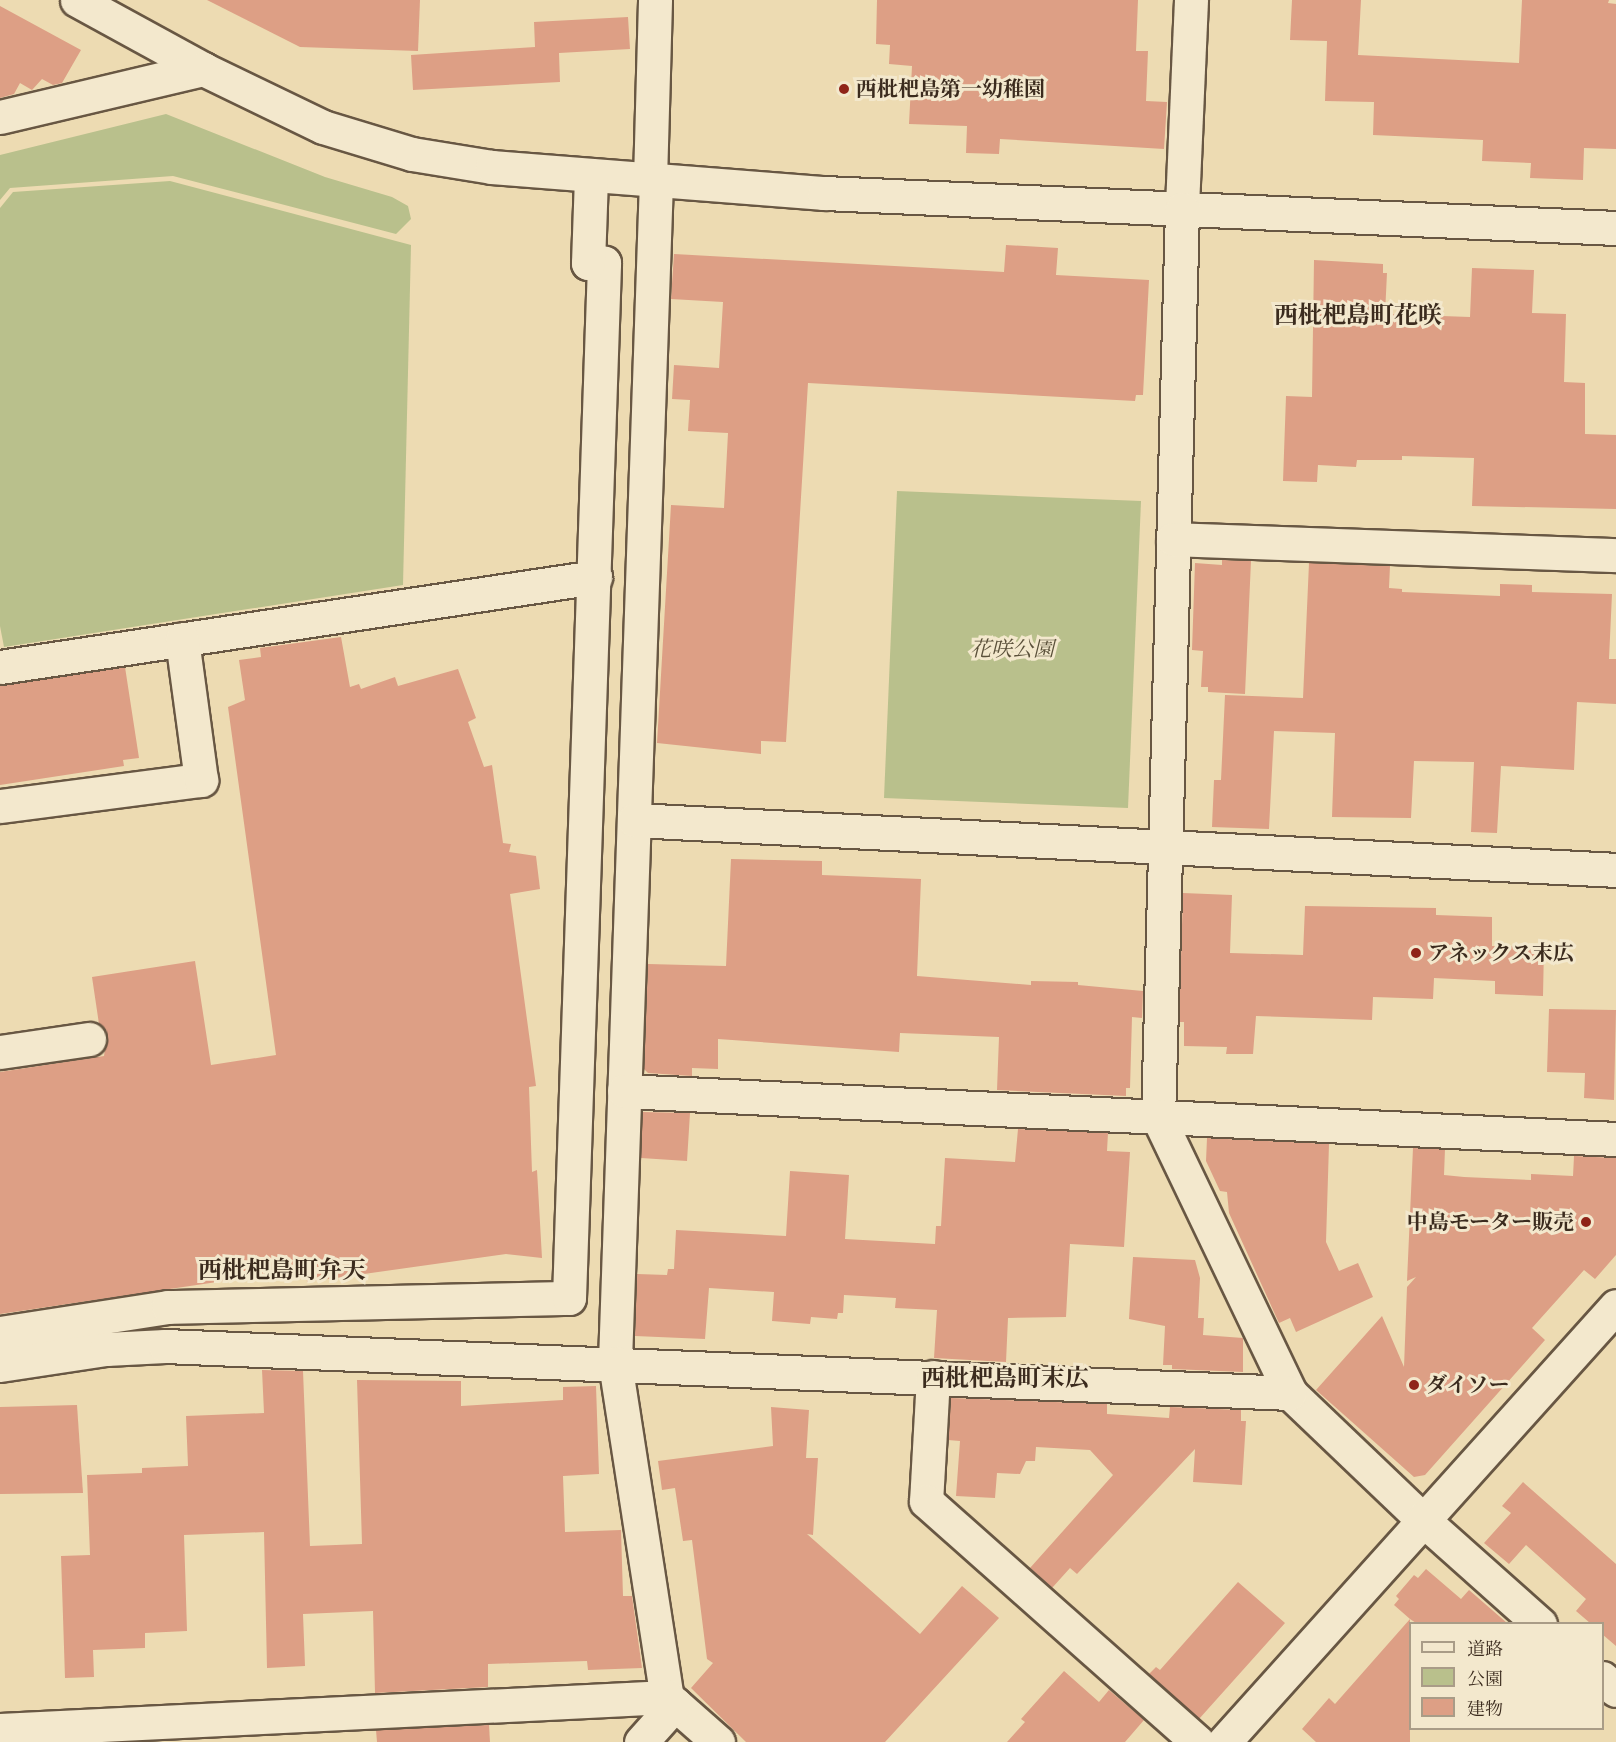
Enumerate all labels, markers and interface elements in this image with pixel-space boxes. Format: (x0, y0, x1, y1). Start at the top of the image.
place label: 西枇杷島第一幼稚園 (856, 76, 1045, 102)
marker: 西枇杷島第一幼稚園 (837, 82, 851, 96)
district label: 西枇杷島町花咲 (1274, 302, 1442, 330)
park label: 花咲公園 (970, 636, 1054, 662)
place label: アネックス末広 (1428, 940, 1575, 966)
marker: アネックス末広 (1409, 946, 1423, 960)
place label: 中島モーター販売 (1407, 1209, 1574, 1235)
marker: 中島モーター販売 (1579, 1215, 1593, 1229)
district label: 西枇杷島町弁天 (198, 1257, 366, 1285)
district label: 西枇杷島町末広 (921, 1365, 1089, 1393)
place label: ダイソー (1426, 1372, 1510, 1398)
marker: ダイソー (1407, 1378, 1421, 1392)
legend (1409, 1622, 1604, 1730)
text: 道路 (1467, 1637, 1503, 1661)
text: 公園 (1467, 1667, 1503, 1691)
text: 建物 (1467, 1697, 1503, 1721)

